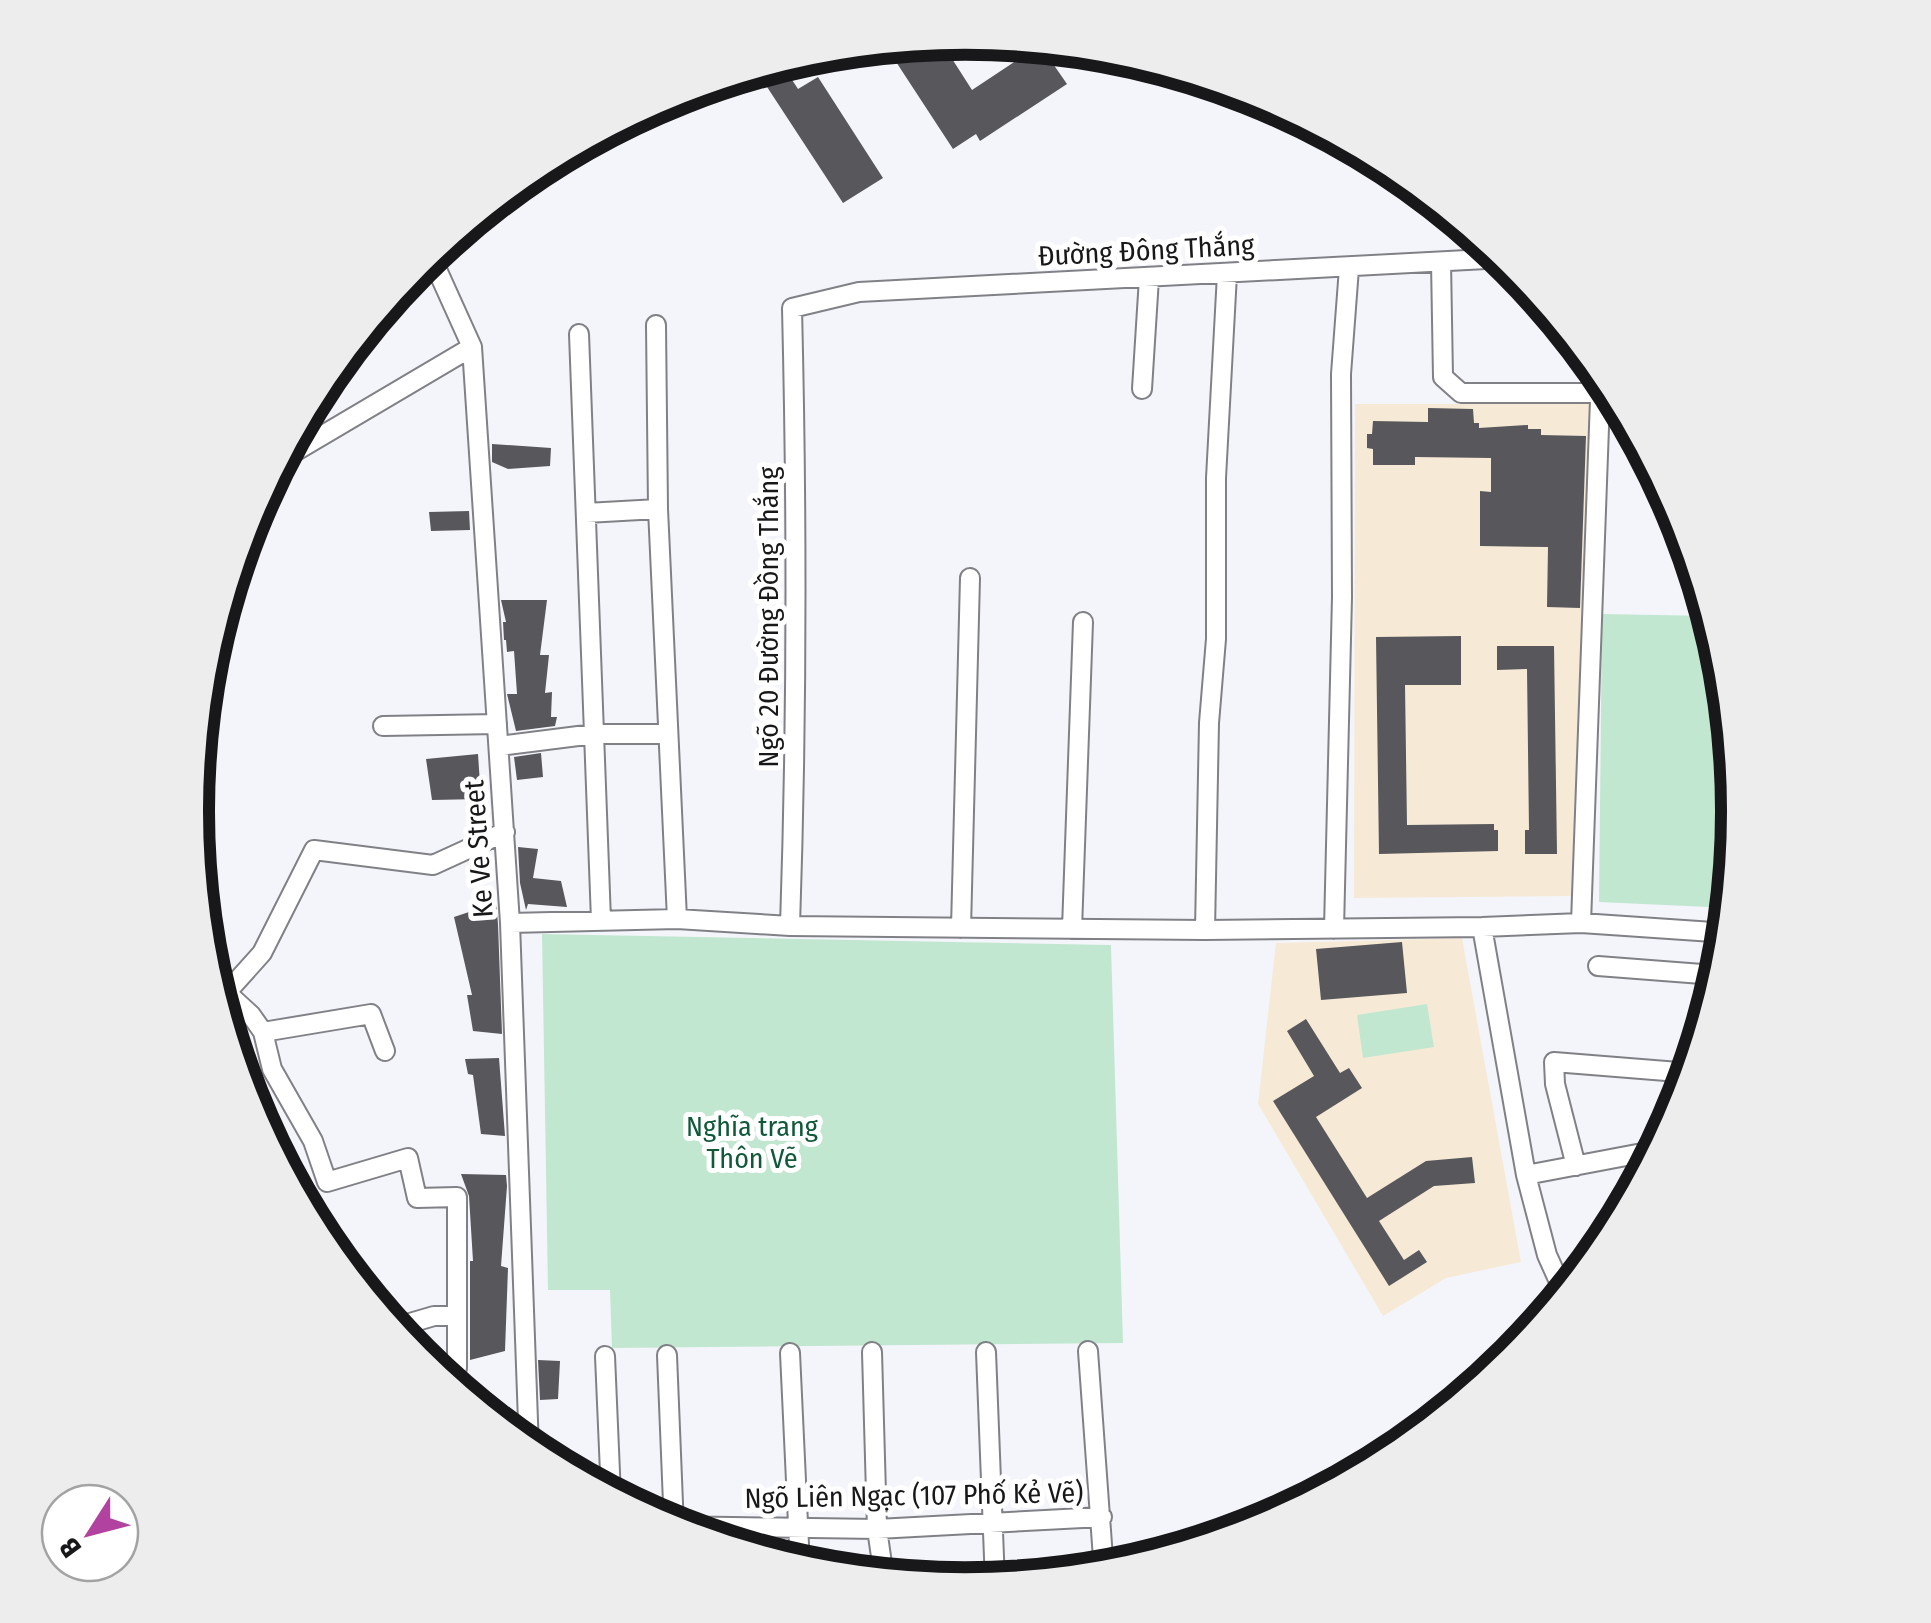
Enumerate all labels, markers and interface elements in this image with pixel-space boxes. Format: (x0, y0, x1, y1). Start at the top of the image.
street label: Đường Đông Thắng (1037, 228, 1256, 273)
street label: Ngõ 20 Đường Đồng Thắng (752, 466, 785, 767)
street label: Ke Ve Street (457, 778, 500, 919)
park label: Nghĩa trang Thôn Vẽ (686, 1110, 819, 1175)
street label: Ngõ Liên Ngạc (107 Phố Kẻ Vẽ) (744, 1476, 1084, 1515)
north arrow (40, 1483, 140, 1583)
text: B (52, 1531, 88, 1563)

